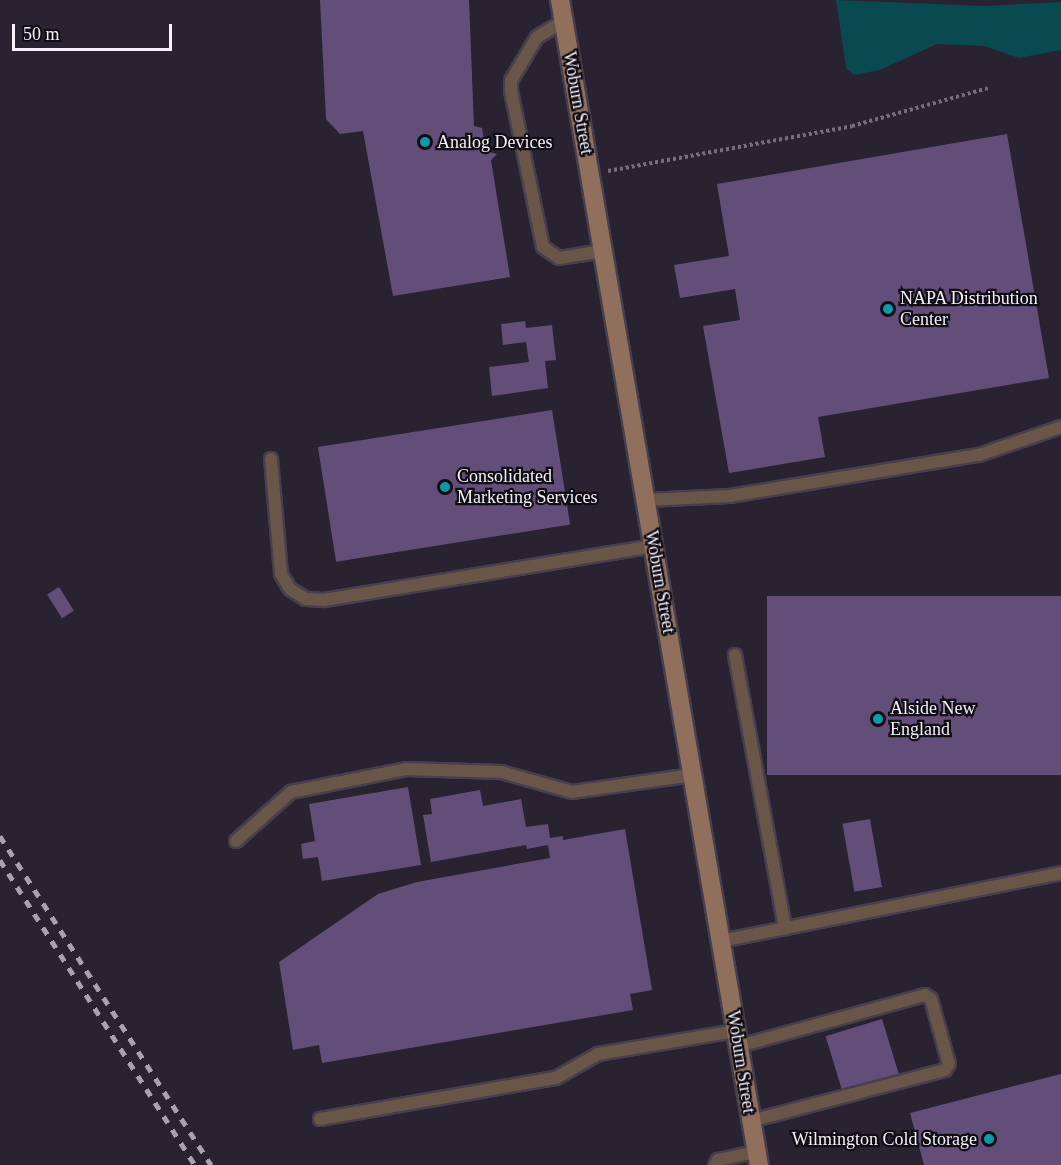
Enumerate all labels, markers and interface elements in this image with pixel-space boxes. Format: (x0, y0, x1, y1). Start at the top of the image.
scale bar (15, 12, 176, 50)
text: 50 m (23, 24, 60, 44)
street label: Woburn Street (558, 50, 598, 156)
place label: Analog Devices (437, 131, 552, 153)
marker: Analog Devices (418, 135, 432, 149)
place label: NAPA Distribution Center (900, 288, 1039, 330)
marker: NAPA Distribution Center (881, 302, 895, 316)
place label: Consolidated Marketing Services (457, 466, 597, 508)
marker: Consolidated Marketing Services (438, 480, 452, 494)
street label: Woburn Street (640, 529, 680, 635)
place label: Alside New England (890, 698, 975, 740)
marker: Alside New England (871, 712, 885, 726)
street label: Woburn Street (722, 1009, 760, 1115)
place label: Wilmington Cold Storage (792, 1128, 977, 1150)
marker: Wilmington Cold Storage (982, 1132, 996, 1146)

